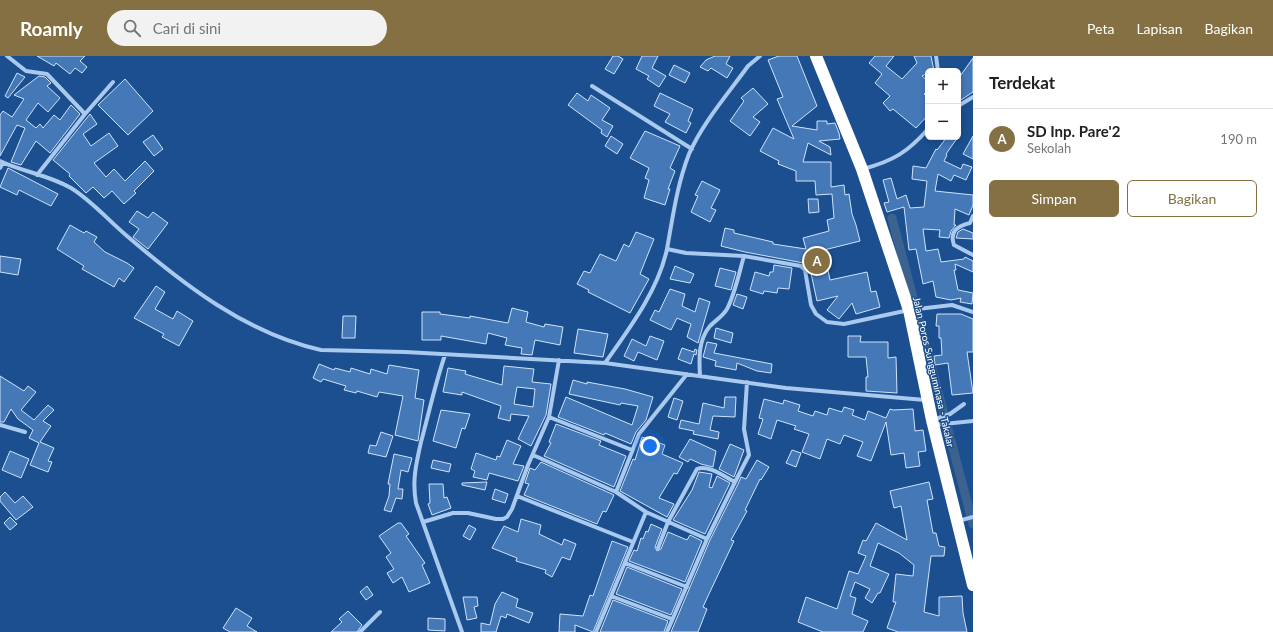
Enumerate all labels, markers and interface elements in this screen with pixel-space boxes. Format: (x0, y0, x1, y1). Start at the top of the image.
search box (107, 10, 387, 46)
text: Roamly (20, 17, 83, 40)
icon: search (121, 17, 143, 39)
text: Cari di sini (153, 19, 221, 37)
text: Peta (1087, 20, 1114, 37)
text: Lapisan (1136, 20, 1183, 37)
text: Bagikan (1205, 20, 1253, 37)
map controls (925, 68, 961, 140)
button: + (925, 68, 961, 104)
text: Terdekat (989, 72, 1055, 93)
button: − (925, 104, 961, 140)
text: SD Inp. Pare'2 (1027, 122, 1120, 140)
text: A (997, 131, 1007, 147)
text: 190 m (1220, 131, 1257, 147)
text: Sekolah (1027, 140, 1071, 156)
button: Simpan (989, 180, 1119, 217)
button: Bagikan (1127, 180, 1257, 217)
pin: A (804, 246, 830, 276)
street label: Jalan Poros Sungguminasa - Takalar (911, 296, 957, 449)
your location (640, 436, 660, 456)

